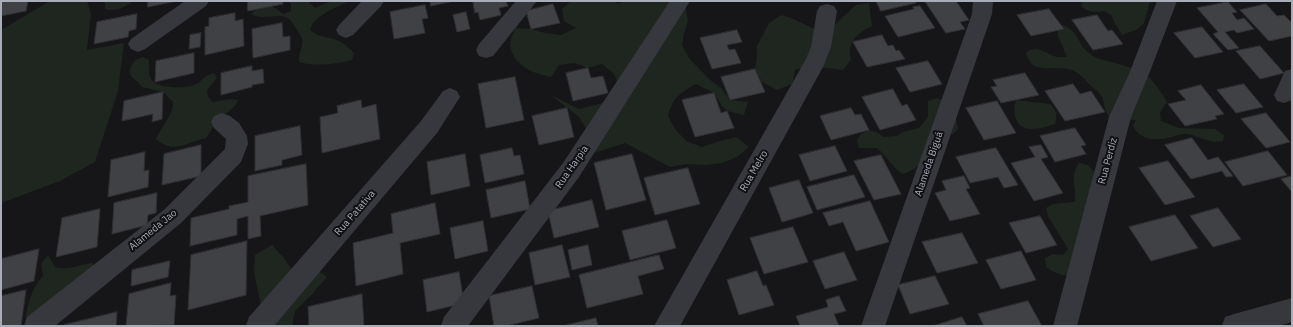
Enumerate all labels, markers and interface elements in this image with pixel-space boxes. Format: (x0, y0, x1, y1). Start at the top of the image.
street label: Alameda Biguá (912, 130, 946, 198)
street label: Rua Perdiz (1096, 136, 1120, 186)
street label: Rua Harpia (553, 143, 591, 191)
street label: Rua Melro (737, 148, 771, 194)
street label: Rua Patativa (332, 188, 378, 238)
street label: Alameda Jao (127, 207, 179, 253)

